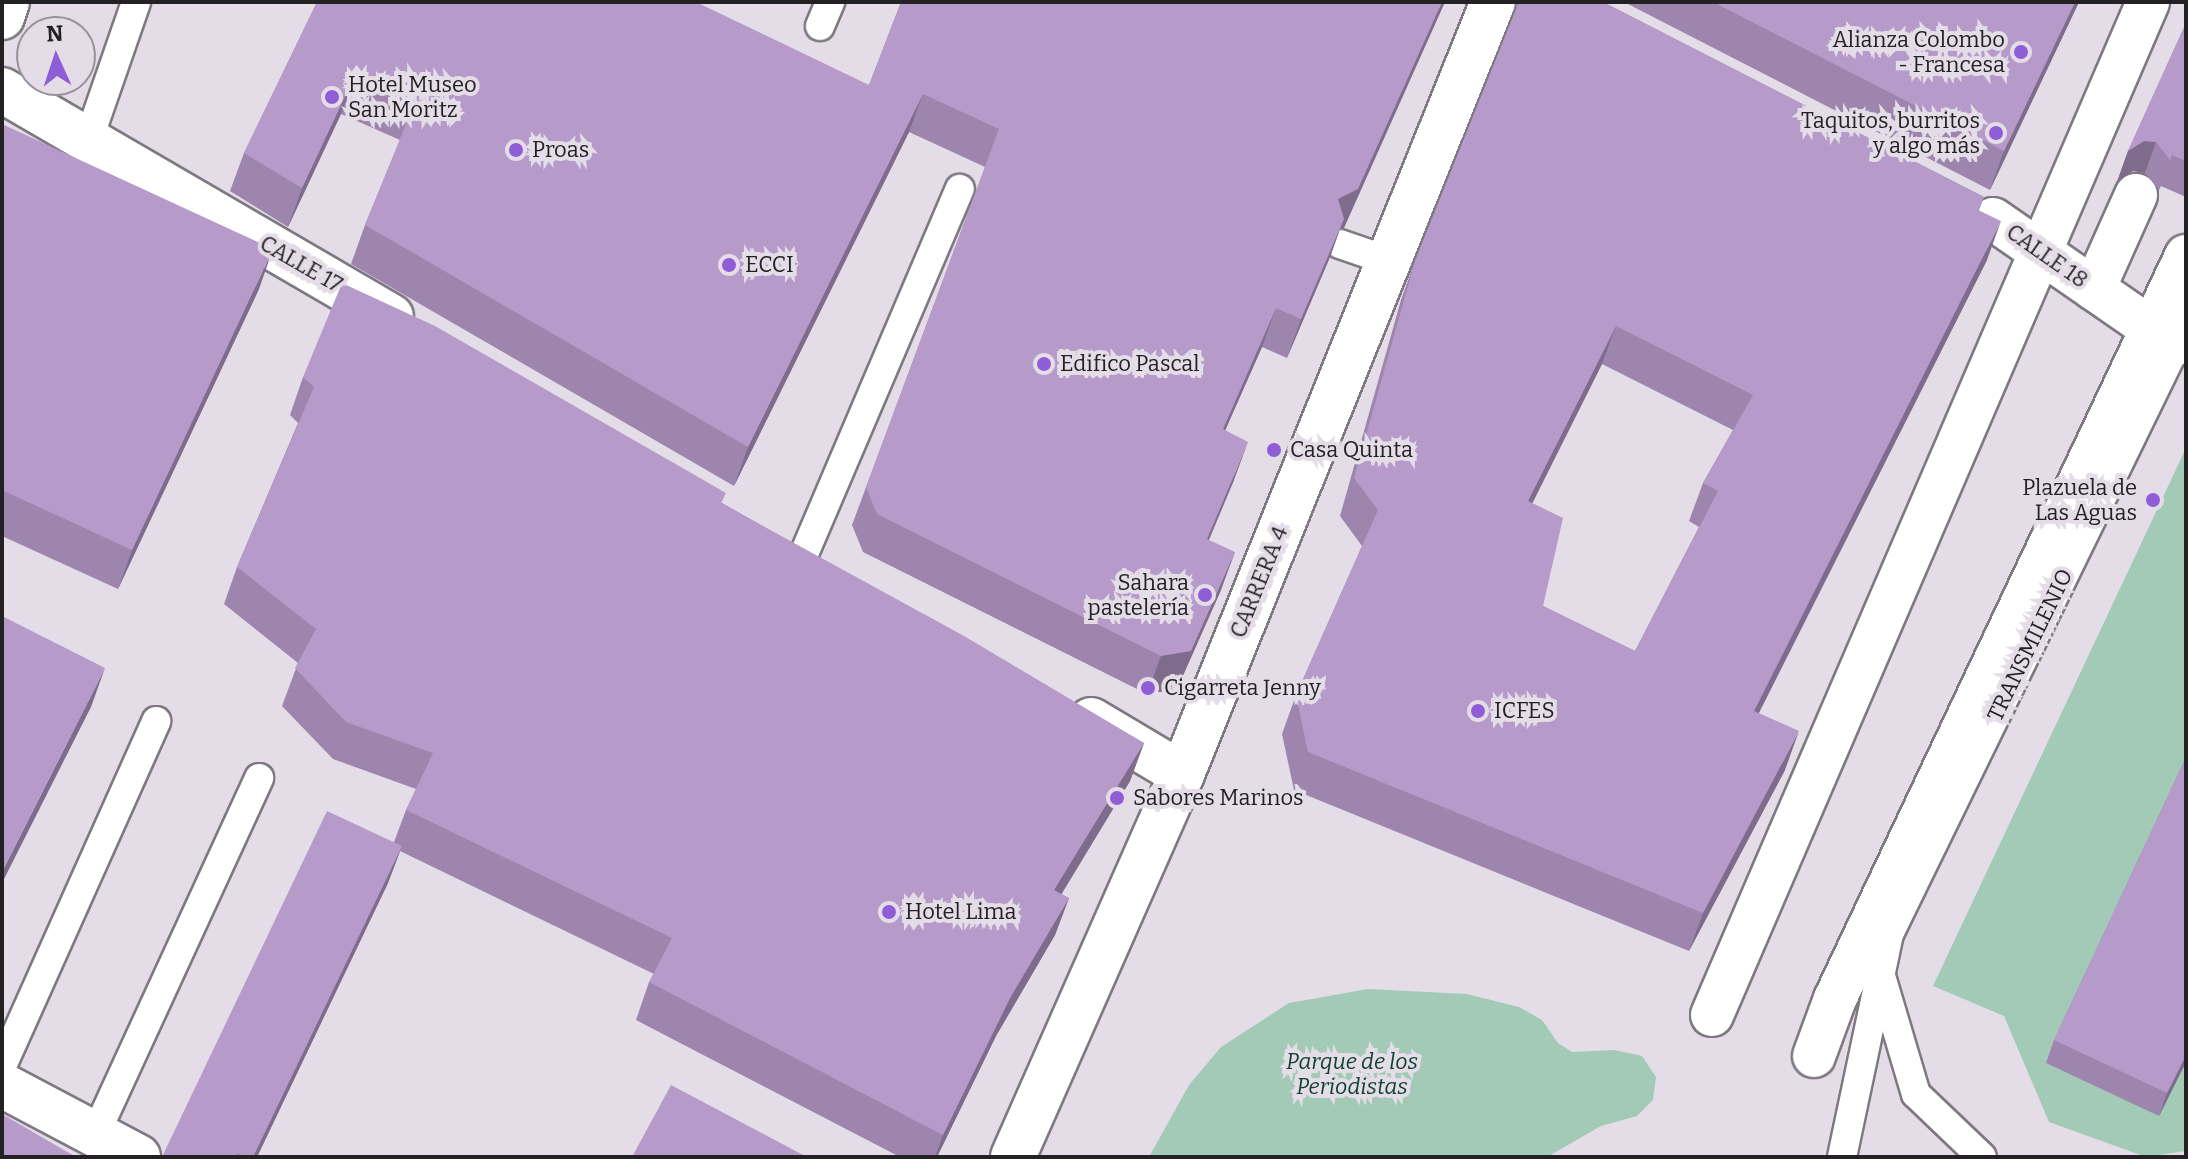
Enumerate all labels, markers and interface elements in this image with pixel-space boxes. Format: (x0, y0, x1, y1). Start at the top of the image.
north arrow (16, 16, 96, 96)
text: N (46, 20, 64, 47)
place label: Alianza Colombo - Francesa (1833, 26, 2005, 78)
marker: Alianza Colombo - Francesa (2012, 43, 2030, 61)
place label: Hotel Museo San Moritz (348, 71, 477, 122)
marker: Hotel Museo San Moritz (323, 88, 341, 106)
place label: Taquitos, burritos y algo más (1801, 107, 1980, 158)
marker: Taquitos, burritos y algo más (1987, 124, 2005, 142)
place label: Proas (532, 137, 589, 163)
marker: Proas (507, 141, 525, 159)
street label: CALLE 18 (2001, 219, 2093, 293)
street label: CALLE 17 (255, 230, 347, 298)
place label: ECCI (745, 252, 794, 278)
marker: ECCI (720, 256, 738, 274)
place label: Edifico Pascal (1060, 351, 1200, 377)
marker: Edifico Pascal (1035, 355, 1053, 373)
place label: Casa Quinta (1290, 437, 1413, 463)
marker: Casa Quinta (1265, 441, 1283, 459)
place label: Plazuela de Las Aguas (2022, 474, 2137, 526)
marker: Plazuela de Las Aguas (2144, 491, 2162, 509)
street label: CARRERA 4 (1225, 522, 1293, 642)
street label: TRANSMILENIO (1982, 565, 2078, 725)
place label: Sahara pastelería (1088, 569, 1189, 620)
marker: Sahara pastelería (1196, 586, 1214, 604)
place label: Cigarreta Jenny (1164, 675, 1321, 701)
marker: Cigarreta Jenny (1139, 679, 1157, 697)
place label: ICFES (1494, 698, 1555, 724)
marker: ICFES (1469, 702, 1487, 720)
place label: Sabores Marinos (1133, 785, 1304, 811)
marker: Sabores Marinos (1108, 789, 1126, 807)
place label: Hotel Lima (905, 899, 1017, 925)
marker: Hotel Lima (880, 903, 898, 921)
park label: Parque de los Periodistas (1286, 1048, 1418, 1100)

